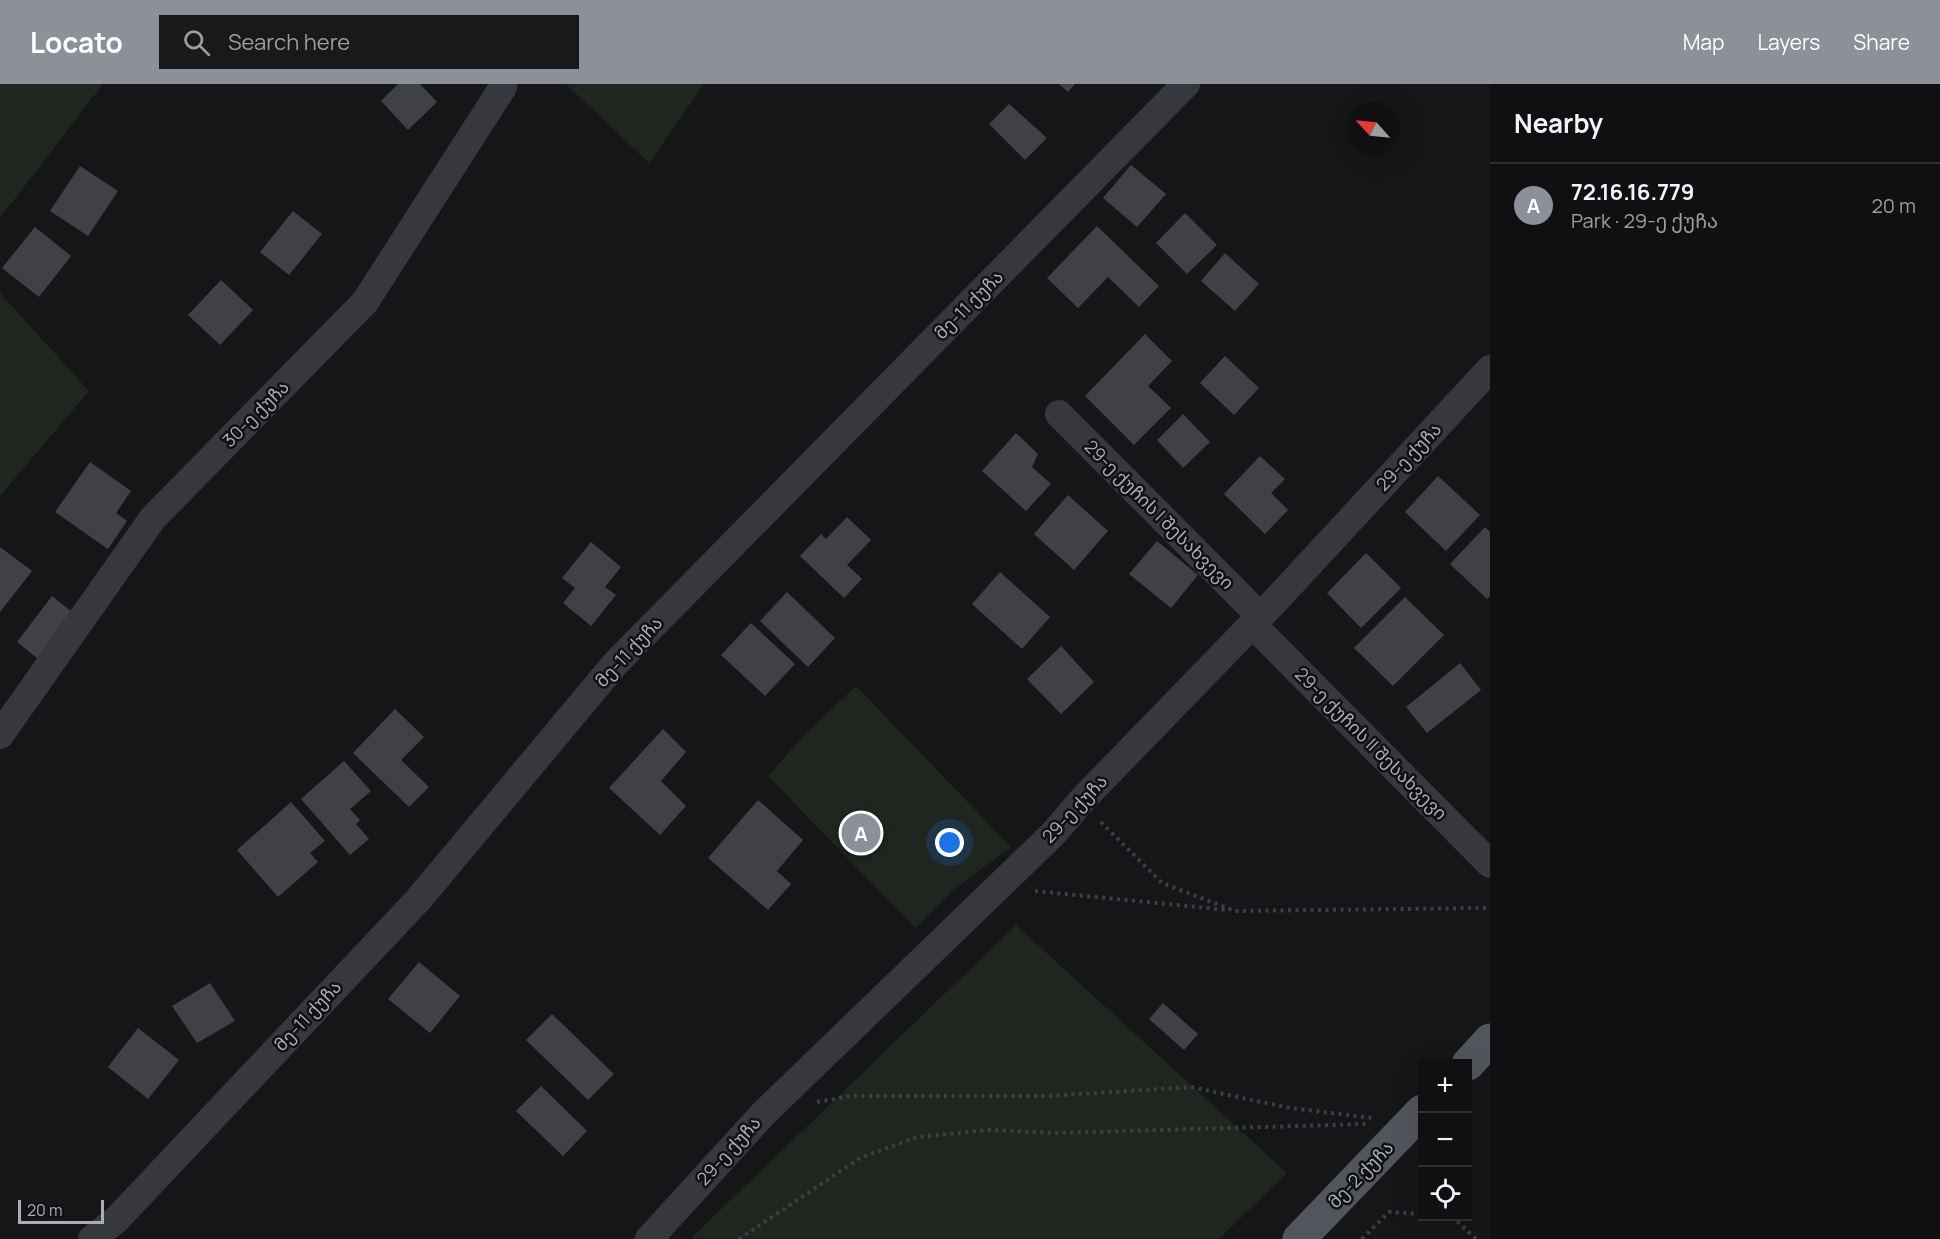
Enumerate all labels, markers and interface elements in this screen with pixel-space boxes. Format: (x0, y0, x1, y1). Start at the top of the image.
search box (159, 15, 579, 69)
text: Locato (30, 23, 123, 61)
icon: search (180, 26, 213, 59)
text: Search here (228, 27, 350, 57)
text: Map (1683, 28, 1724, 56)
text: Layers (1757, 28, 1820, 56)
text: Share (1853, 28, 1910, 56)
north arrow (1346, 102, 1400, 156)
text: Nearby (1514, 105, 1603, 141)
text: 72.16.16.779 (1571, 177, 1695, 207)
text: A (1527, 192, 1540, 219)
text: 20 m (1871, 192, 1916, 219)
text: Park · 29-ე ქუჩა (1571, 207, 1718, 234)
street label: მე-11 ქუჩა (929, 265, 1008, 344)
street label: 30-ე ქუჩა (217, 375, 294, 452)
street label: 29-ე ქუჩა (1370, 417, 1446, 496)
street label: 29-ე ქუჩის I შესახვევი (1080, 434, 1240, 594)
street label: მე-11 ქუჩა (589, 611, 667, 692)
street label: 29-ე ქუჩის II შესახვევი (1290, 662, 1453, 825)
street label: 29-ე ქუჩა (1036, 769, 1112, 848)
pin: A (842, 810, 880, 855)
your location (935, 828, 964, 857)
street label: მე-11 ქუჩა (268, 975, 346, 1056)
map controls (1418, 1059, 1472, 1221)
button: + (1418, 1059, 1472, 1113)
street label: 29-ე ქუჩა (691, 1111, 766, 1190)
button: − (1418, 1113, 1472, 1167)
street label: მე-2 ქუჩა (1322, 1136, 1398, 1213)
button: locate (1418, 1167, 1472, 1221)
scale bar (18, 1197, 104, 1224)
text: 20 m (27, 1199, 63, 1221)

